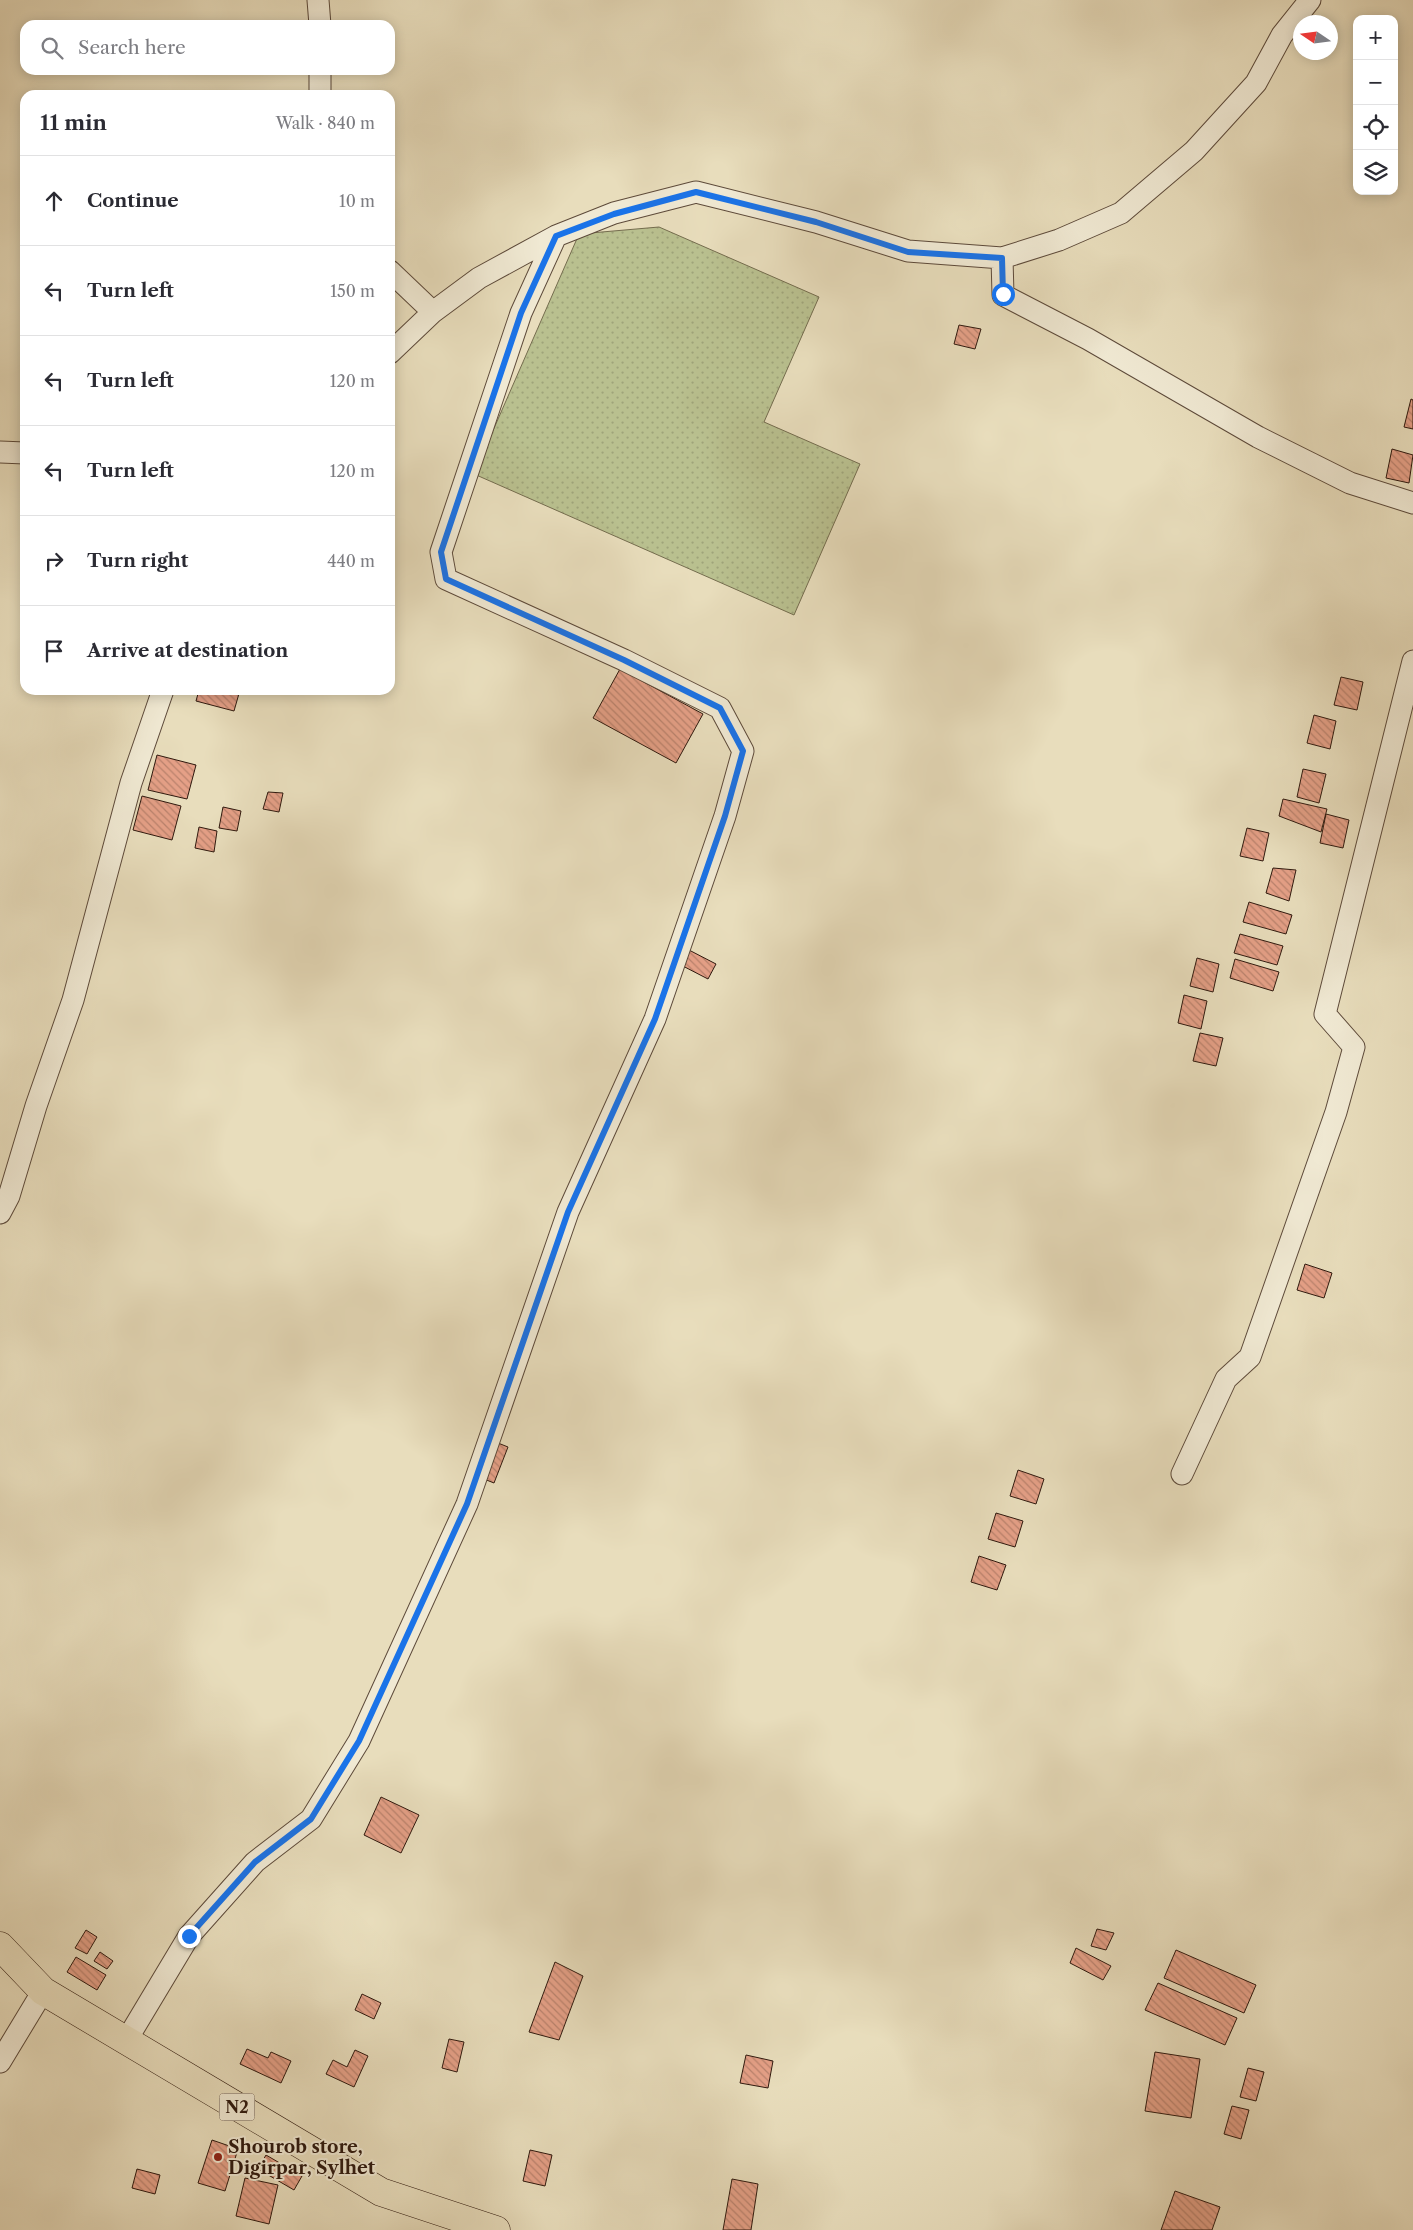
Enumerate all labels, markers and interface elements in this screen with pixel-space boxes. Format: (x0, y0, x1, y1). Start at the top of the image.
north arrow (1293, 15, 1338, 60)
map controls (1353, 15, 1398, 195)
button: + (1353, 15, 1398, 60)
search box (20, 20, 395, 75)
icon: search (38, 34, 66, 62)
text: Search here (78, 36, 186, 59)
button: − (1353, 60, 1398, 105)
button: locate (1353, 105, 1398, 150)
text: 11 min (40, 110, 107, 135)
text: Walk · 840 m (276, 113, 375, 133)
button: layers (1353, 150, 1398, 195)
icon: ahead (40, 187, 68, 215)
text: Continue (87, 189, 179, 212)
text: 10 m (339, 191, 375, 211)
icon: left (40, 277, 68, 305)
text: Turn left (87, 279, 174, 302)
text: 150 m (330, 281, 375, 301)
route start (992, 283, 1015, 306)
icon: left (40, 367, 68, 395)
text: Turn left (87, 369, 174, 392)
text: 120 m (330, 371, 375, 391)
icon: left (40, 457, 68, 485)
text: Turn left (87, 459, 174, 482)
text: 120 m (330, 461, 375, 481)
icon: right (40, 547, 68, 575)
text: Turn right (87, 549, 188, 572)
text: 440 m (327, 551, 375, 571)
icon: arrive (40, 637, 68, 665)
text: Arrive at destination (87, 639, 288, 662)
route end (178, 1925, 201, 1948)
road number: N2 (220, 2094, 254, 2120)
place label: Shourob store, Digirpar, Sylhet (228, 2136, 376, 2179)
marker: Shourob store, Digirpar, Sylhet (212, 2151, 224, 2163)

